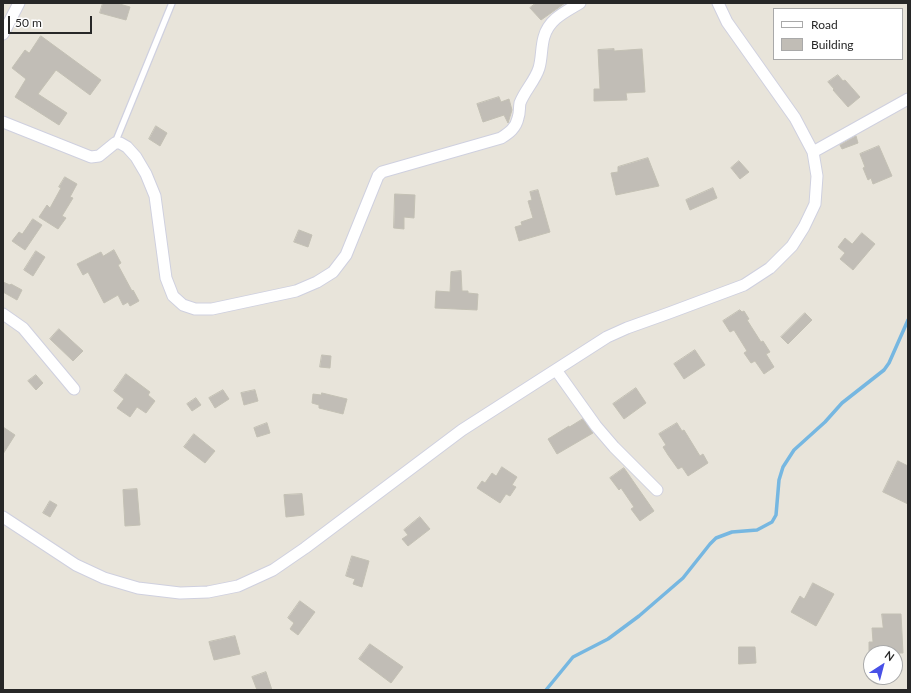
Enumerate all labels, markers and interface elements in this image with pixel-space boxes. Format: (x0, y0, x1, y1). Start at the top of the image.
scale bar (10, 8, 94, 34)
legend (773, 8, 903, 60)
text: 50 m (15, 15, 42, 30)
text: Road (811, 17, 838, 32)
text: Building (811, 37, 854, 52)
north arrow (863, 645, 903, 685)
text: N (883, 648, 897, 663)

